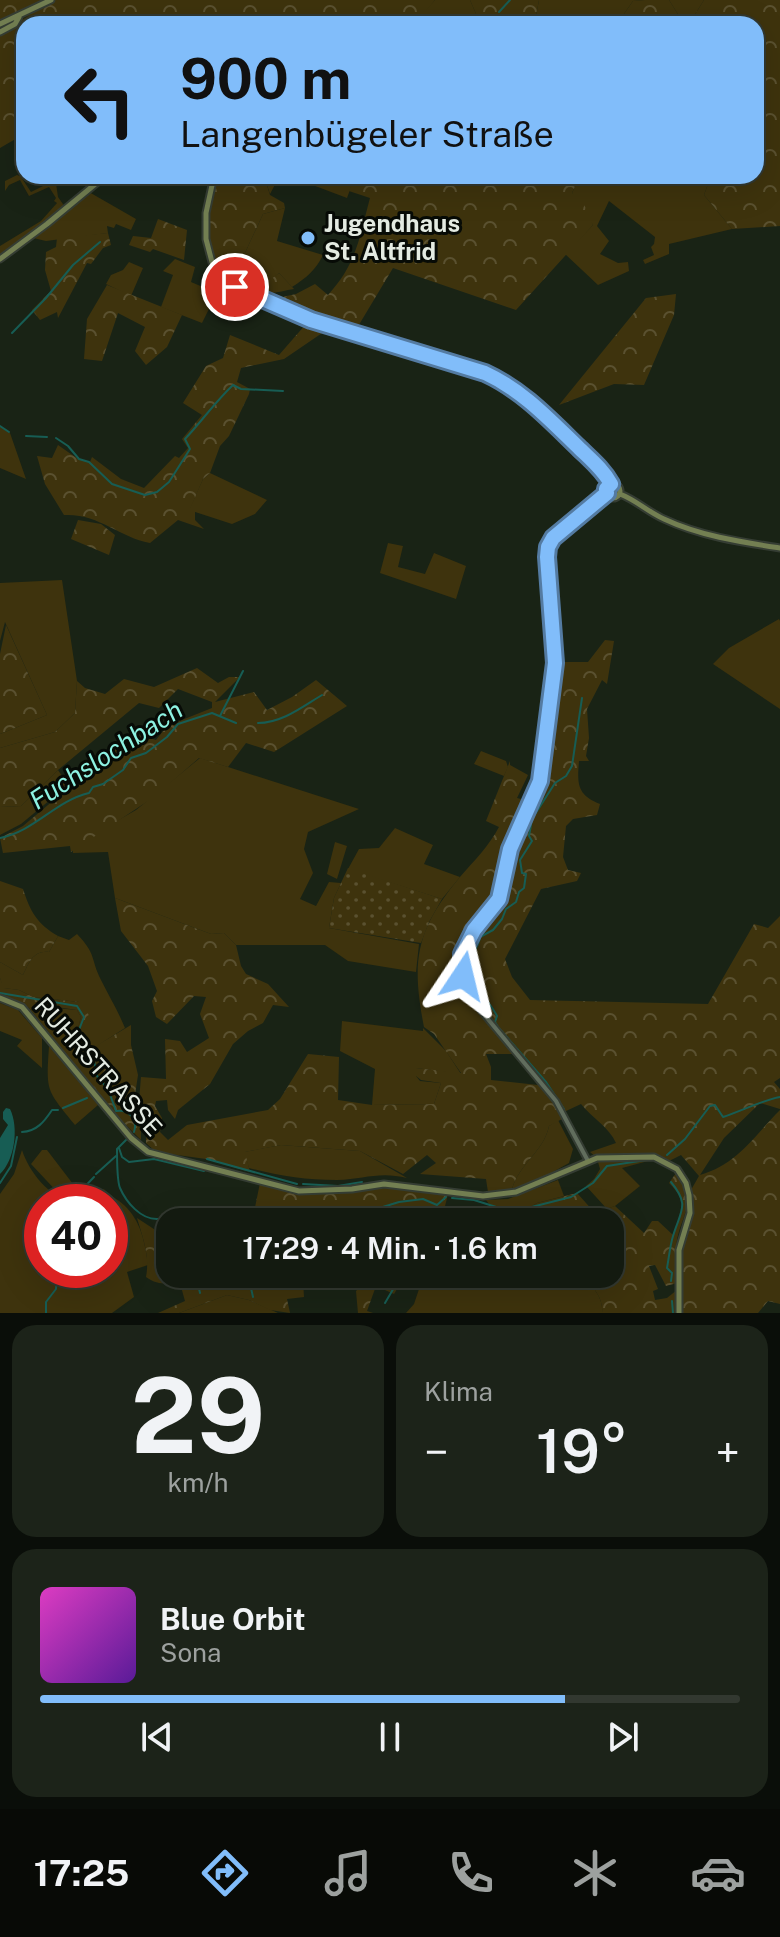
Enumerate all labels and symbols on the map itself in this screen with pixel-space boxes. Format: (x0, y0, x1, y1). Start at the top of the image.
place label: Jugendhaus St. Altfrid (324, 209, 460, 265)
marker: Jugendhaus St. Altfrid (299, 229, 317, 247)
pin (201, 253, 269, 321)
water label: Fuchslochbach (23, 694, 188, 816)
position arrow (421, 934, 505, 1018)
street label: RUHRSTRASSE (29, 991, 168, 1141)
speed limit sign: 40 (24, 1184, 128, 1288)

